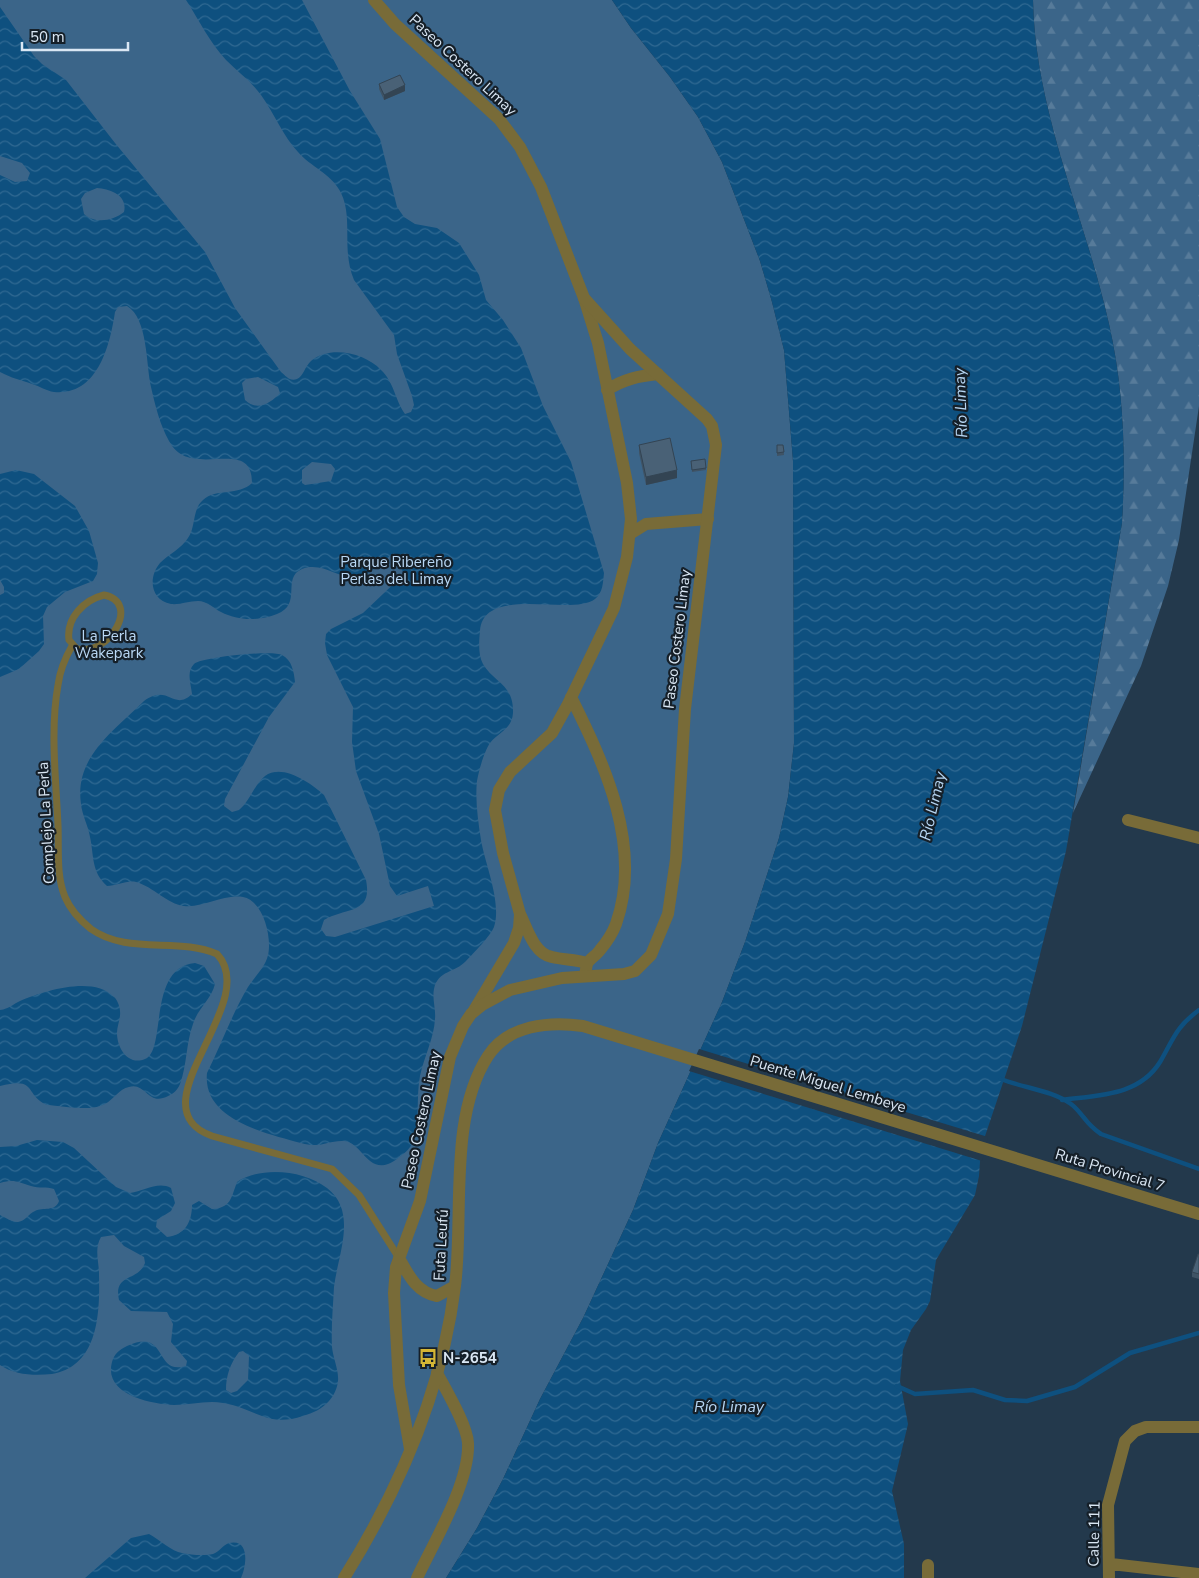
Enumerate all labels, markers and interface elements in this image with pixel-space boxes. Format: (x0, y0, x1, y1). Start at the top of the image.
street label: Paseo Costero Limay (405, 10, 521, 120)
scale bar (22, 20, 129, 52)
text: 50 m (30, 27, 65, 47)
water label: Río Limay (949, 367, 973, 438)
park label: Parque Ribereño Perlas del Limay (340, 552, 452, 589)
street label: Paseo Costero Limay (659, 568, 696, 710)
park label: La Perla Wakepark (75, 626, 144, 663)
street label: Complejo La Perla (33, 761, 59, 885)
water label: Río Limay (914, 769, 952, 843)
street label: Paseo Costero Limay (397, 1049, 445, 1191)
street label: Puente Miguel Lembeye (748, 1051, 908, 1117)
street label: Ruta Provincial 7 (1053, 1144, 1167, 1196)
street label: Futa Leufú (429, 1209, 453, 1281)
bus stop icon: N-2654 (417, 1347, 439, 1369)
place label: N-2654 (443, 1348, 497, 1368)
water label: Río Limay (694, 1396, 765, 1418)
street label: Calle 111 (1083, 1501, 1105, 1567)

